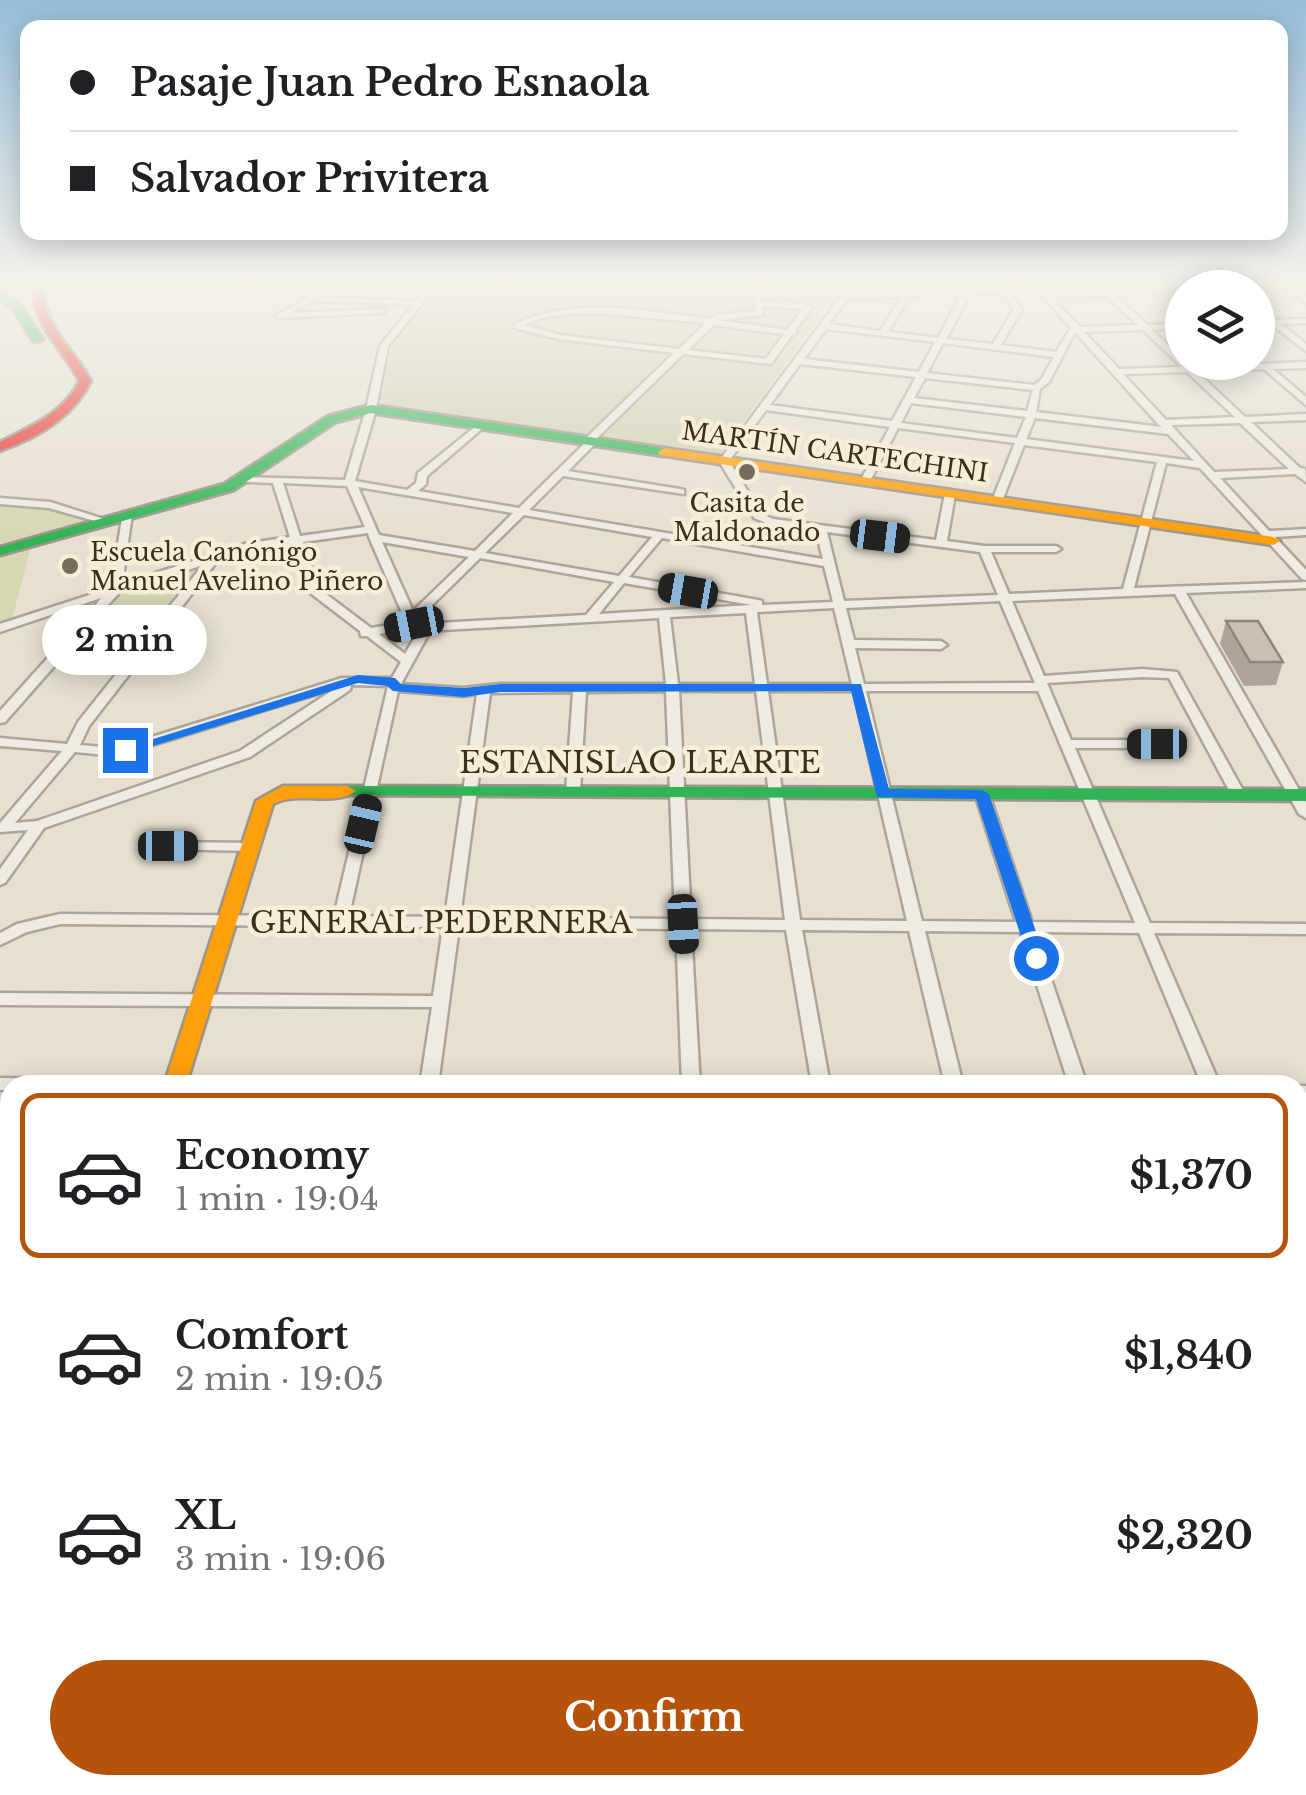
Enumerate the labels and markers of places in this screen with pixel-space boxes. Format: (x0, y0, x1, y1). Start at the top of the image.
marker: Casita de Maldonado (736, 461, 758, 483)
place label: Casita de Maldonado (674, 488, 820, 548)
place label: Escuela Canónigo Manuel Avelino Piñero (90, 537, 383, 597)
marker: Escuela Canónigo Manuel Avelino Piñero (59, 555, 81, 577)

